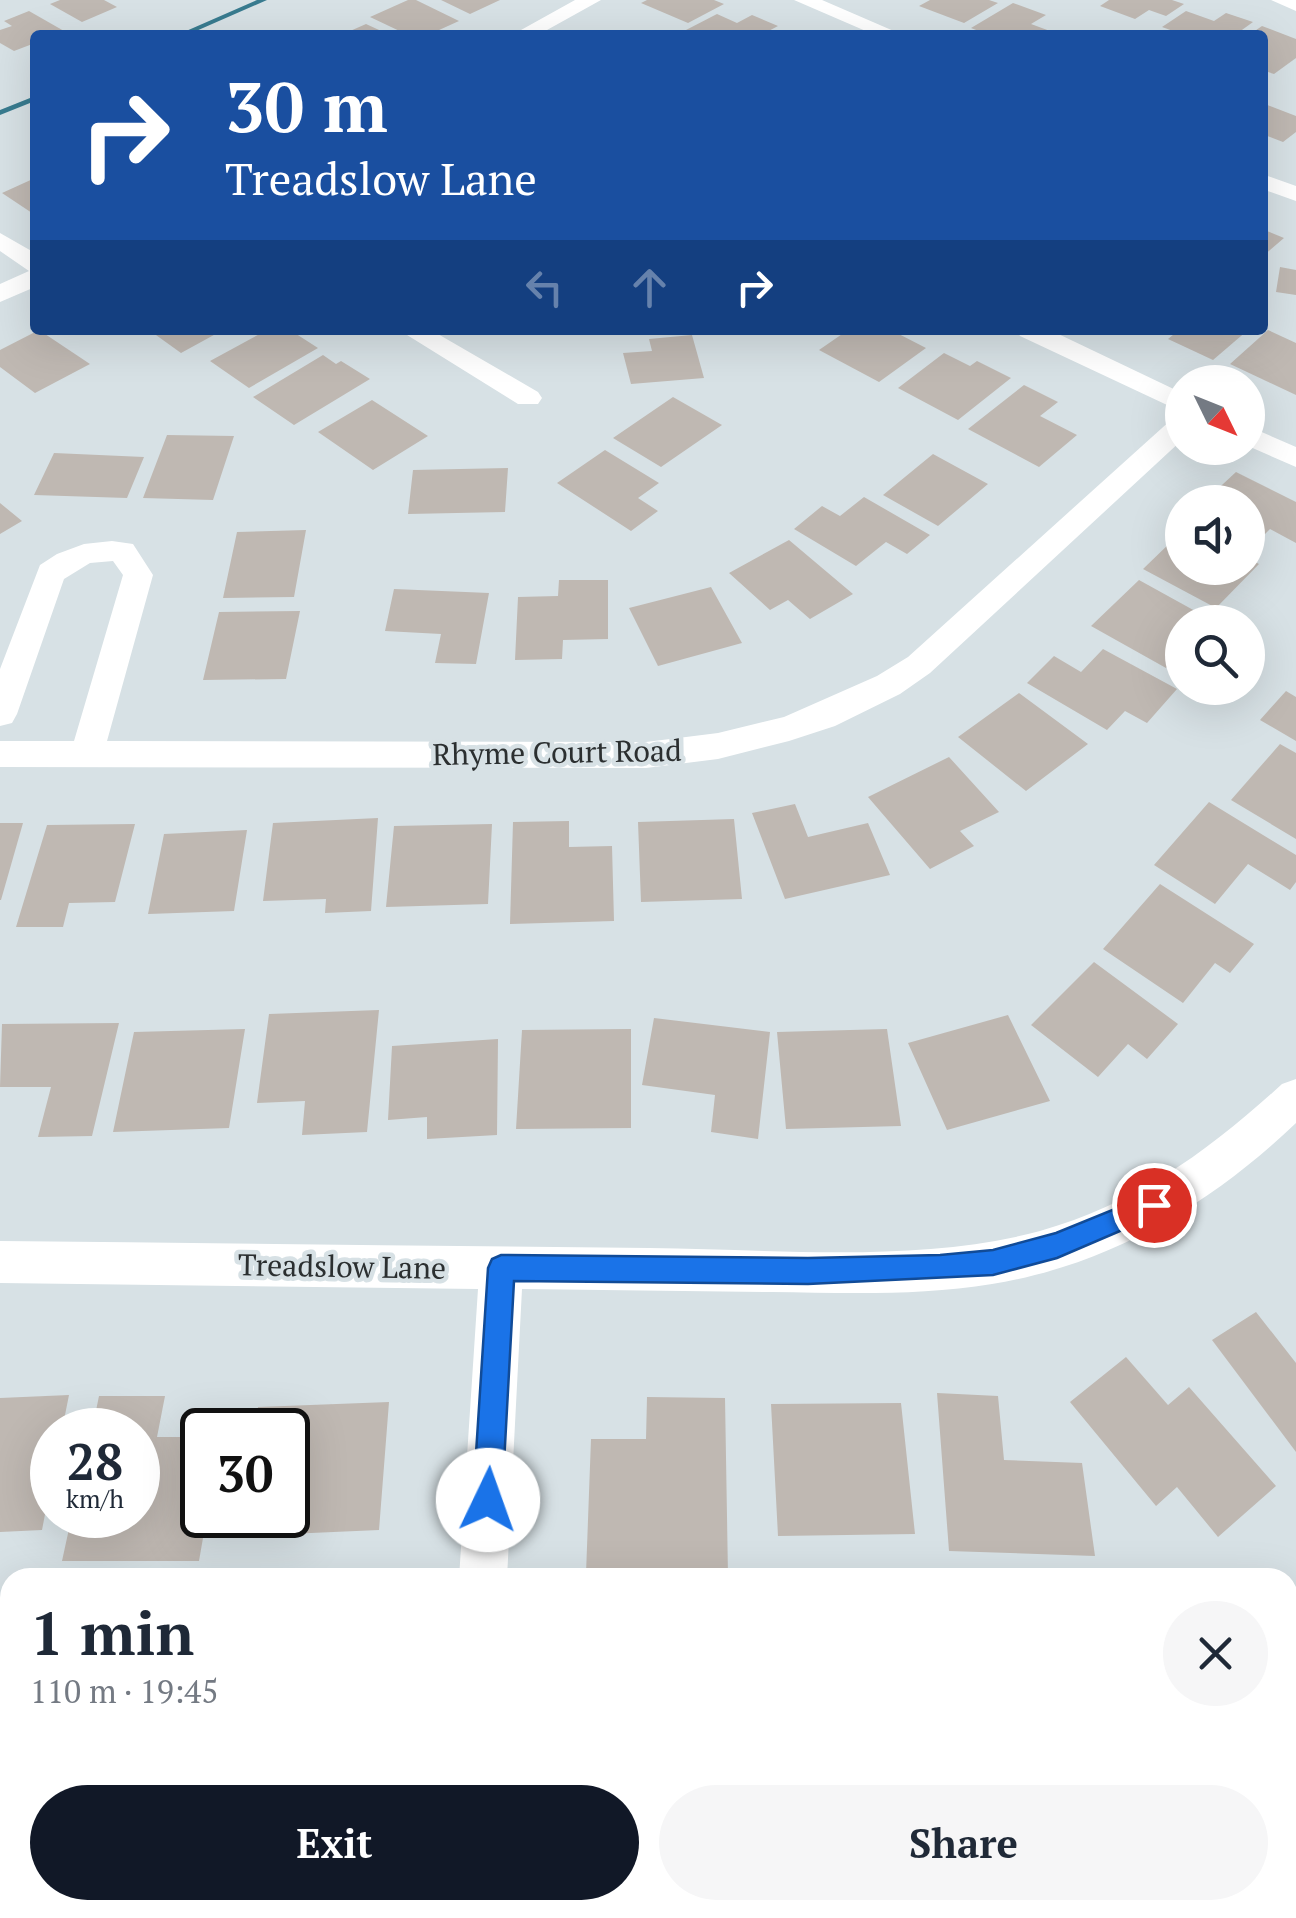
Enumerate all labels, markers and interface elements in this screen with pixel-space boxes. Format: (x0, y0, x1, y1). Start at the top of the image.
text: 30 m (225, 59, 388, 152)
icon: right (60, 70, 190, 200)
text: Treadslow Lane (225, 148, 537, 208)
icon: left (517, 260, 572, 315)
icon: ahead (622, 260, 677, 315)
icon: right (727, 260, 782, 315)
north arrow (1165, 365, 1265, 465)
map controls (1165, 365, 1265, 705)
button: sound (1165, 485, 1265, 585)
button: search (1165, 605, 1265, 705)
street label: Rhyme Court Road (432, 730, 682, 774)
pin (1112, 1163, 1197, 1248)
icon: arrive (1127, 1178, 1182, 1233)
street label: Treadslow Lane (238, 1244, 446, 1288)
speed limit sign: 30 (180, 1408, 310, 1538)
text: 28 (67, 1428, 123, 1494)
position arrow (436, 1448, 540, 1552)
text: km/h (66, 1482, 124, 1515)
text: 1 min (30, 1593, 194, 1672)
button: close (1163, 1601, 1268, 1706)
text: 110 m · 19:45 (30, 1670, 218, 1712)
button: Exit (30, 1785, 639, 1900)
button: Share (659, 1785, 1268, 1900)

